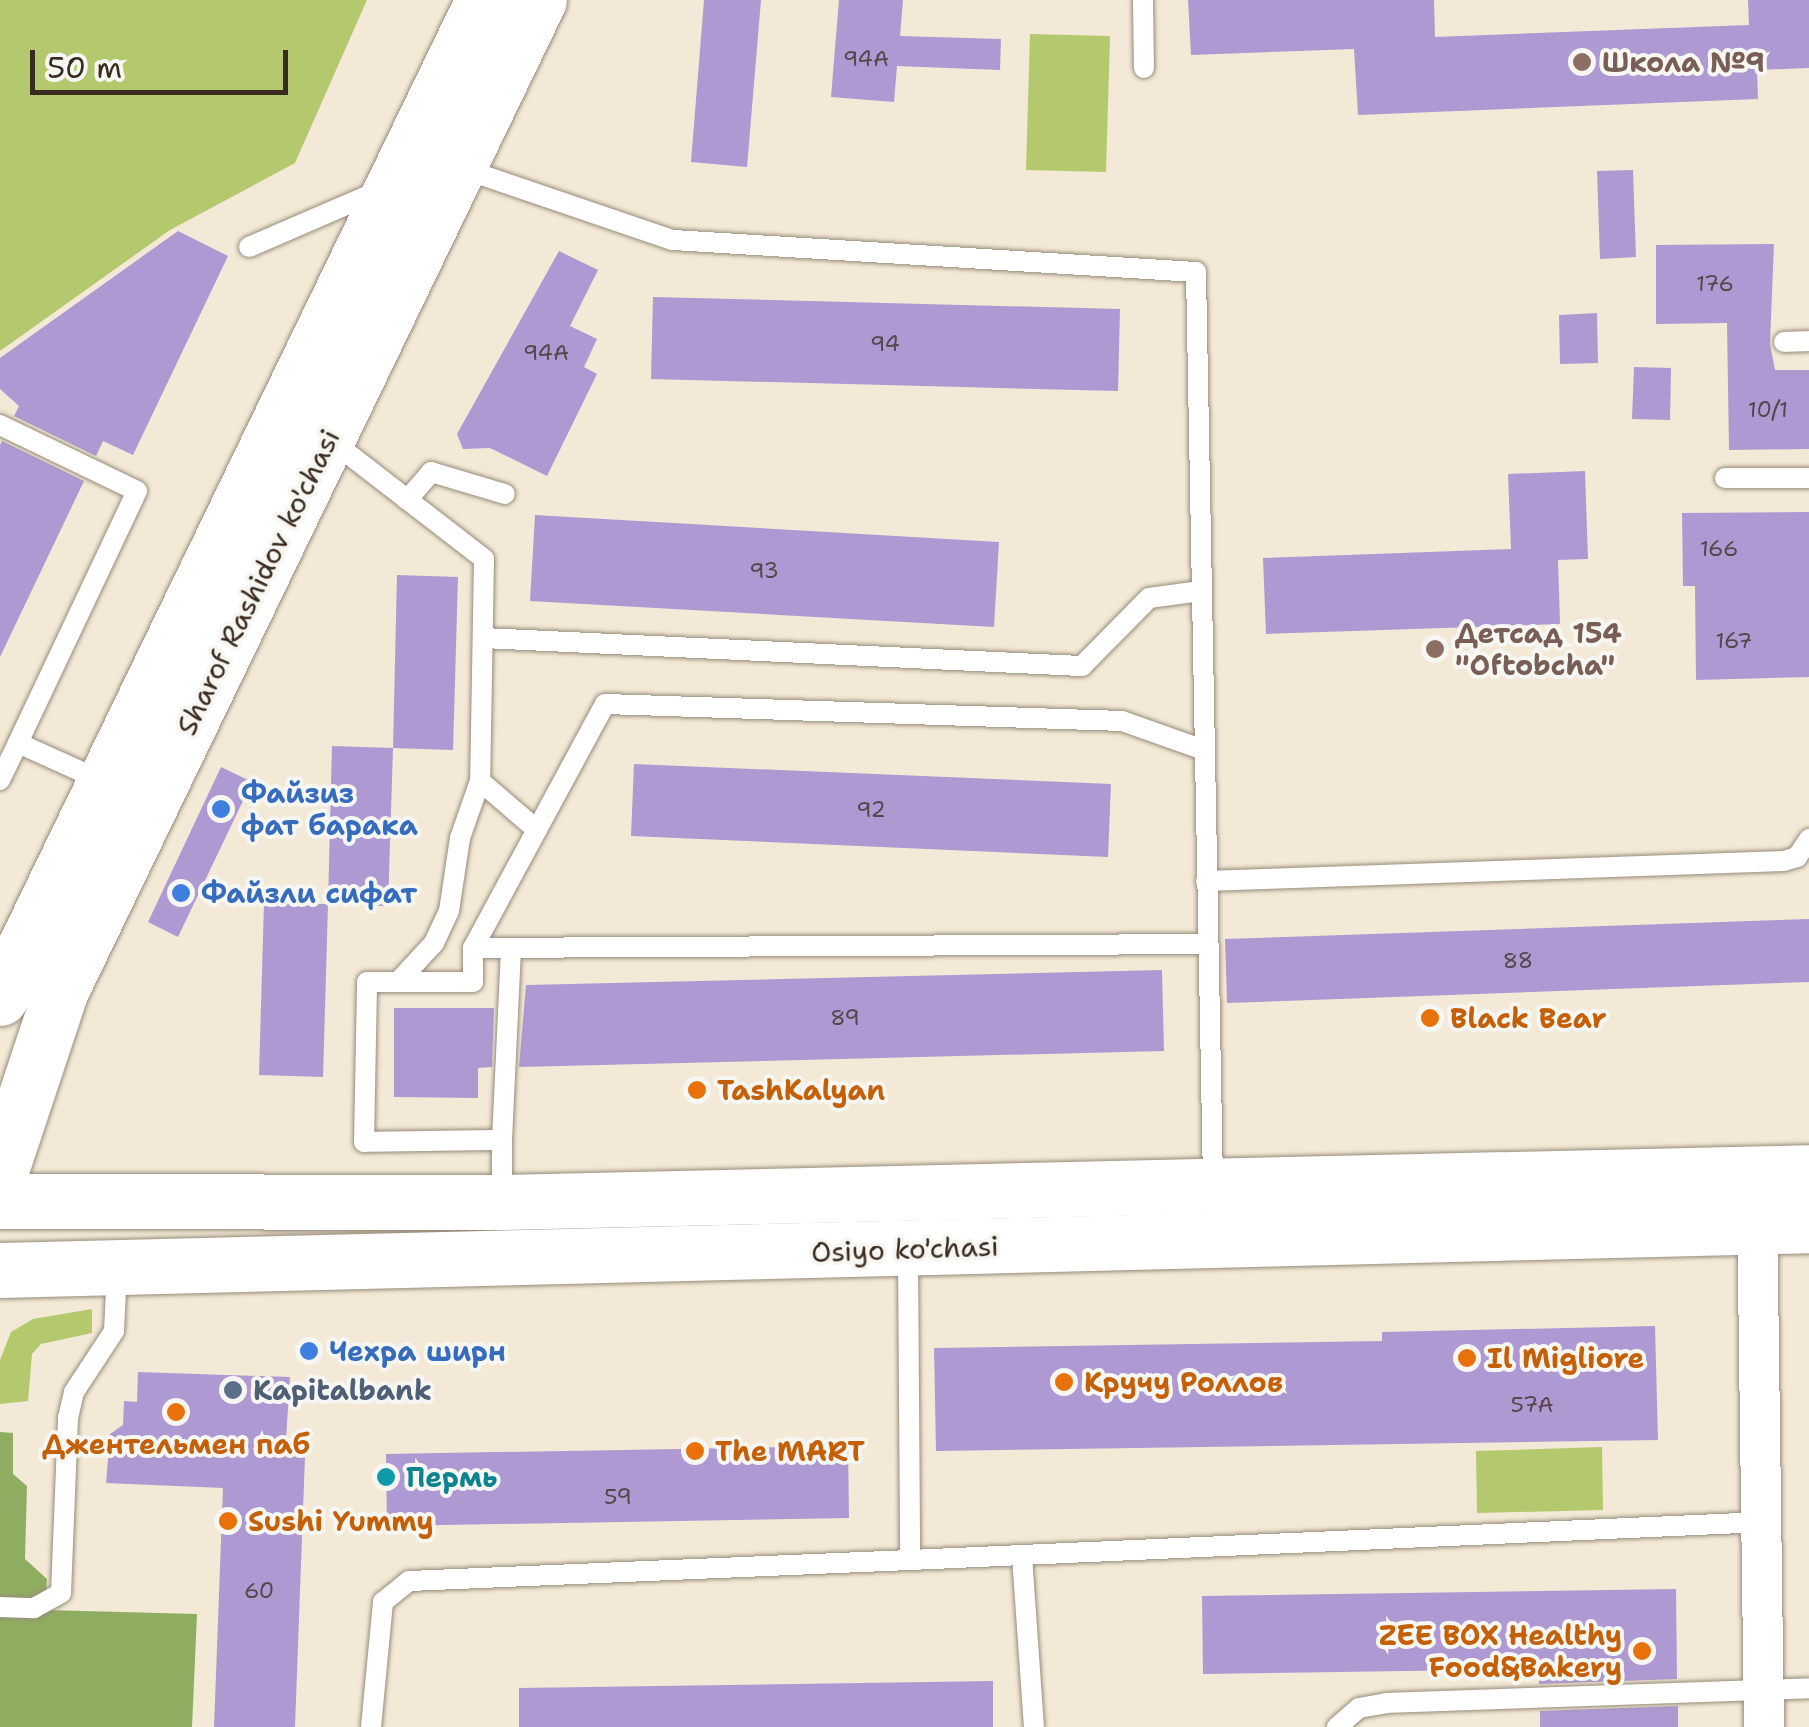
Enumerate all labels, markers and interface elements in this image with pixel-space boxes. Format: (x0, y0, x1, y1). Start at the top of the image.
scale bar (35, 30, 292, 92)
place label: Школа №9 (1602, 45, 1765, 79)
house number: 94A (843, 46, 889, 72)
text: 50 m (47, 47, 122, 88)
marker: Школа №9 (1571, 51, 1593, 73)
house number: 176 (1696, 271, 1734, 297)
house number: 94 (870, 331, 900, 357)
house number: 94A (523, 340, 569, 366)
house number: 10/1 (1748, 397, 1788, 423)
street label: Sharof Rashidov ko'chasi (169, 424, 347, 740)
house number: 166 (1700, 536, 1738, 562)
house number: 93 (749, 558, 779, 584)
place label: Детсад 154 "Oftobcha" (1455, 616, 1622, 682)
house number: 167 (1716, 628, 1752, 654)
marker: Детсад 154 "Oftobcha" (1424, 638, 1446, 660)
place label: Файзиз фат барака (241, 776, 418, 842)
house number: 92 (856, 797, 886, 823)
marker: Файзиз фат барака (210, 798, 232, 820)
place label: Файзли сифат (201, 876, 417, 910)
marker: Файзли сифат (170, 882, 192, 904)
house number: 88 (1503, 948, 1533, 974)
place label: Black Bear (1450, 1001, 1606, 1035)
house number: 89 (830, 1005, 860, 1031)
marker: Black Bear (1419, 1007, 1441, 1029)
place label: TashKalyan (717, 1073, 885, 1107)
marker: TashKalyan (686, 1079, 708, 1101)
street label: Osiyo ko'chasi (811, 1229, 999, 1269)
place label: Чехра ширн (329, 1334, 506, 1368)
marker: Чехра ширн (298, 1340, 320, 1362)
place label: Il Migliore (1487, 1341, 1644, 1375)
marker: Il Migliore (1456, 1347, 1478, 1369)
place label: Кручу Роллов (1084, 1365, 1283, 1399)
marker: Кручу Роллов (1053, 1371, 1075, 1393)
place label: Kapitalbank (253, 1373, 432, 1407)
marker: Kapitalbank (222, 1379, 244, 1401)
house number: 57A (1511, 1392, 1553, 1418)
marker: Джентельмен паб (165, 1401, 187, 1423)
place label: Джентельмен паб (42, 1427, 310, 1461)
place label: The MART (715, 1434, 865, 1468)
marker: The MART (684, 1440, 706, 1462)
place label: Пермь (406, 1460, 497, 1494)
marker: Пермь (375, 1466, 397, 1488)
house number: 59 (604, 1484, 632, 1510)
place label: Sushi Yummy (248, 1504, 434, 1538)
marker: Sushi Yummy (217, 1510, 239, 1532)
house number: 60 (244, 1578, 274, 1604)
place label: ZEE BOX Healthy Food&Bakery (1379, 1618, 1622, 1684)
marker: ZEE BOX Healthy Food&Bakery (1631, 1640, 1653, 1662)

